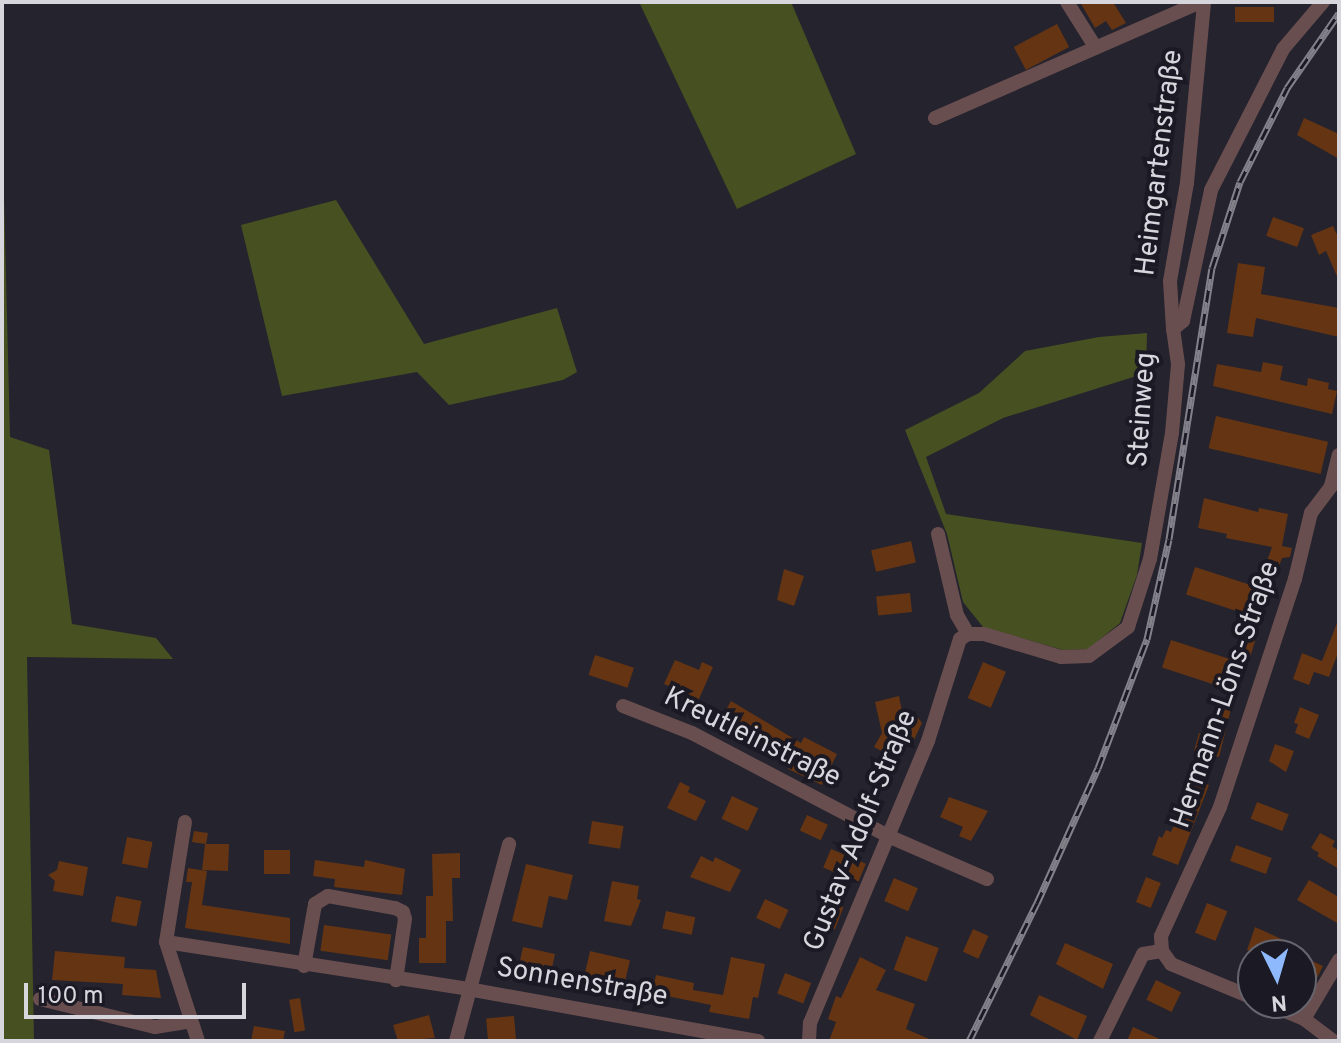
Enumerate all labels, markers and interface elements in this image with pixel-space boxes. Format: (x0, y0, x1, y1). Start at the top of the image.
street label: Heimgartenstraße (1129, 48, 1191, 278)
street label: Steinweg (1122, 351, 1164, 469)
street label: Hermann-Löns-Straße (1164, 557, 1288, 833)
street label: Kreutleinstraße (658, 681, 846, 795)
street label: Gustav-Adolf-Straße (797, 706, 925, 956)
north arrow (1237, 939, 1317, 1019)
street label: Sonnenstraße (494, 951, 670, 1015)
scale bar (28, 967, 250, 1017)
text: 100 m (38, 982, 104, 1012)
text: N (1270, 987, 1288, 1016)

